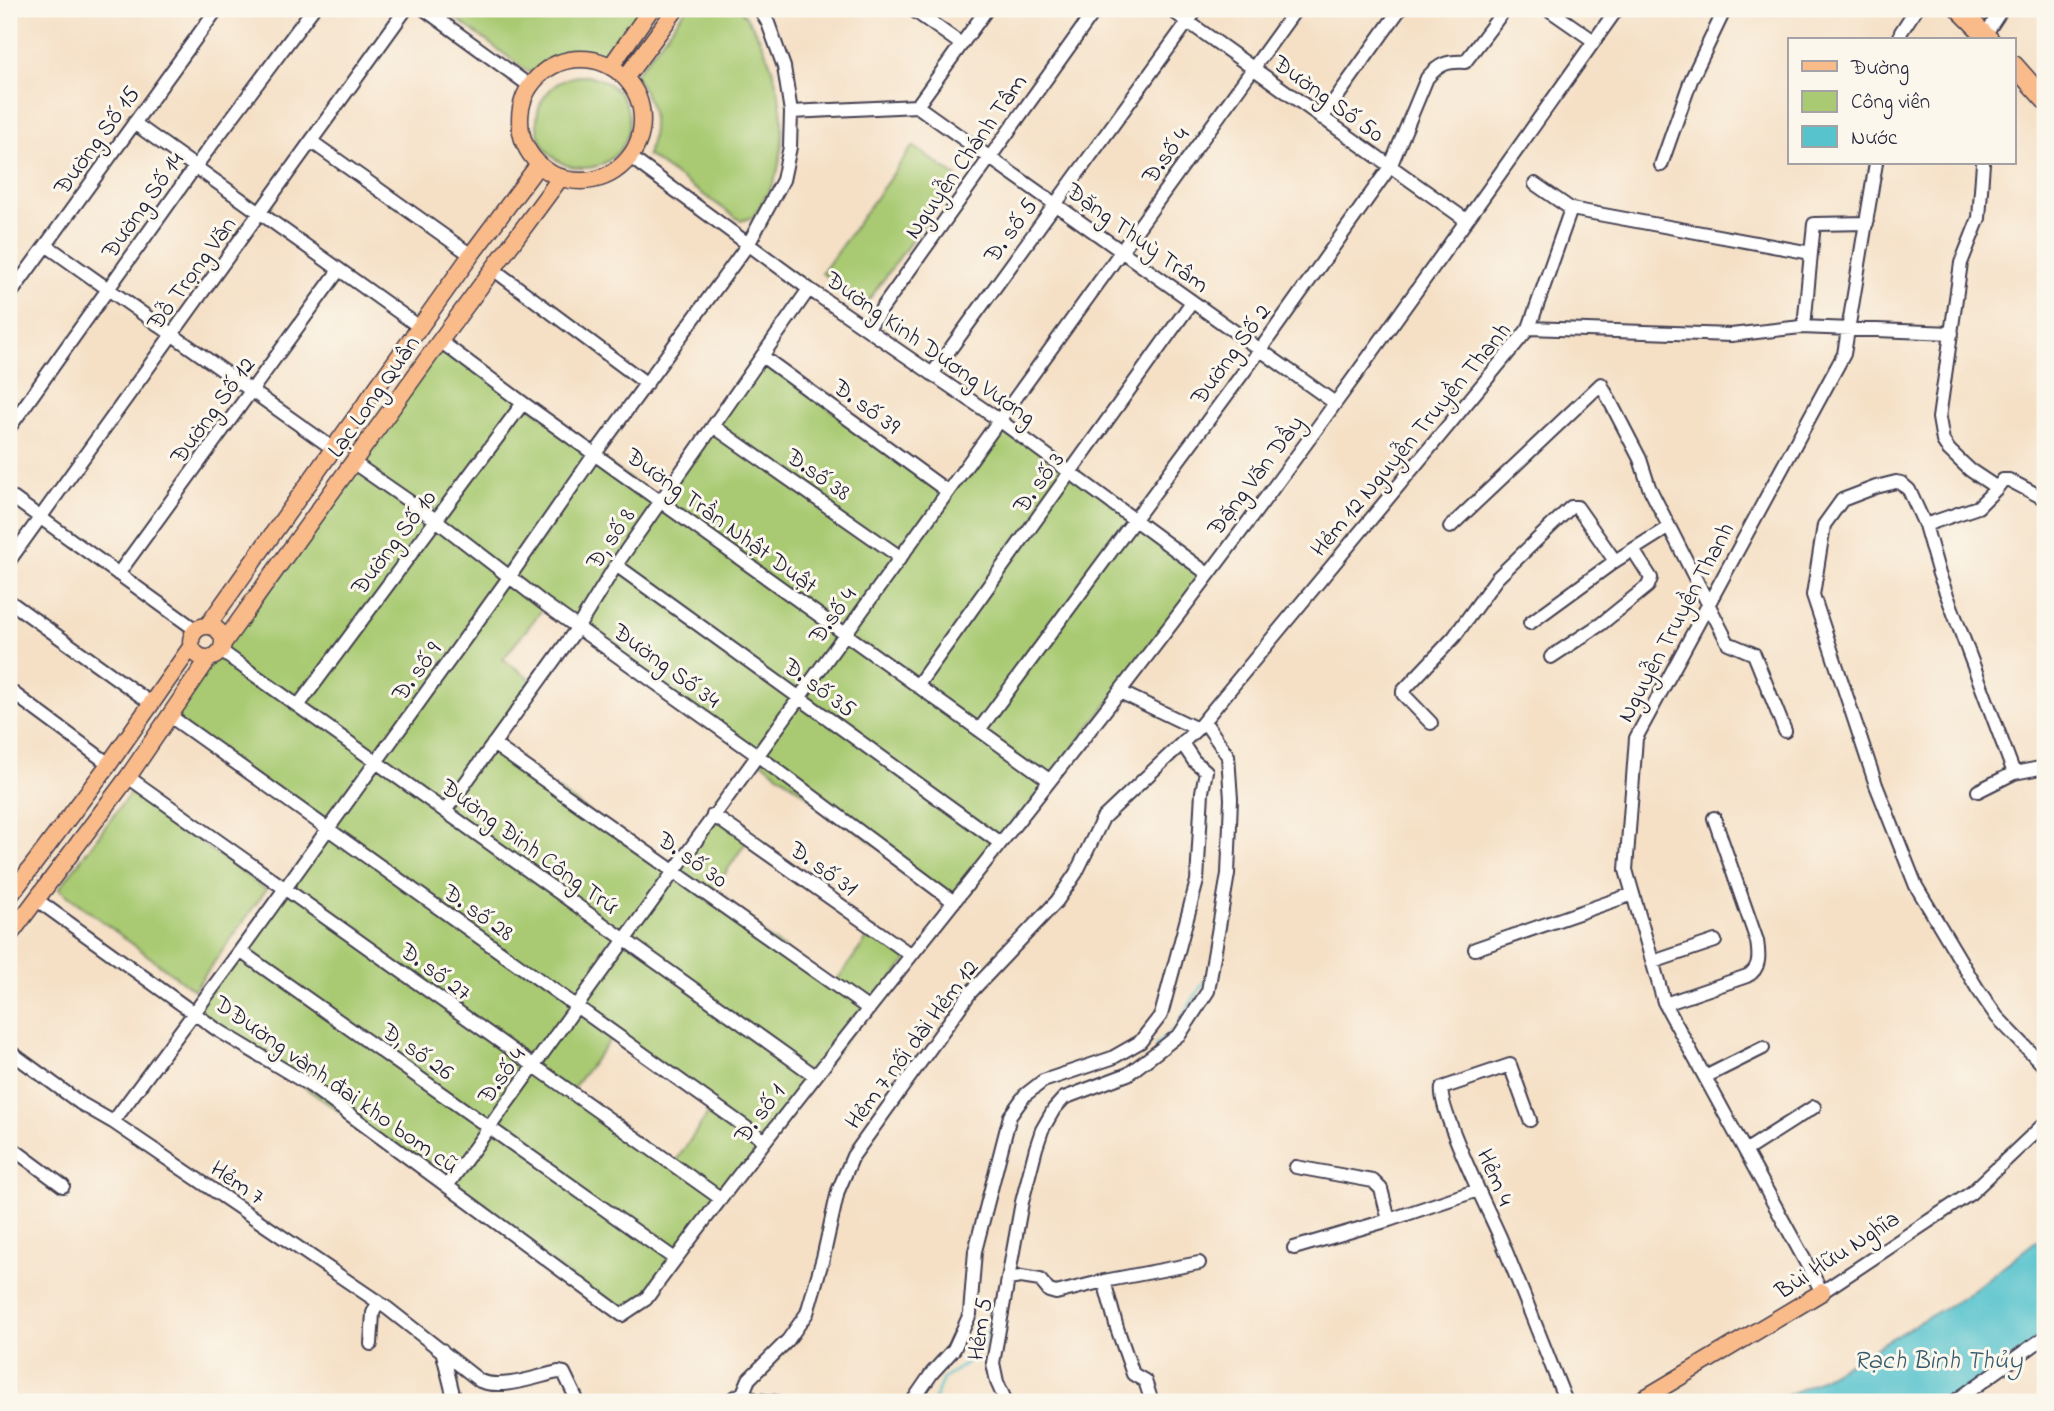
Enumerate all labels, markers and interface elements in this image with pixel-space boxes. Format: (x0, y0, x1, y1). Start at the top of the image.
legend (1788, 38, 2016, 164)
street label: Đường Số 50 (1264, 47, 1391, 152)
text: Đường (1850, 54, 1909, 86)
street label: Nguyễn Chánh Tâm (897, 68, 1038, 248)
street label: Đường Số 15 (46, 79, 150, 204)
text: Công viên (1851, 88, 1930, 120)
street label: Đ.số 4 (1134, 121, 1200, 193)
text: Nước (1851, 124, 1898, 154)
street label: Đường Số 14 (94, 146, 194, 268)
street label: Đặng Thuỳ Trâm (1056, 175, 1215, 304)
street label: Đ. số 5 (976, 191, 1048, 272)
street label: Đỗ Trọng Văn (139, 210, 246, 340)
street label: Đường Kinh Dương Vương (816, 263, 1042, 436)
street label: Đường Số 2 (1183, 297, 1281, 414)
street label: Hẻm 12 Nguyễn Truyền Thanh (1303, 316, 1522, 566)
street label: Lạc Long Quân (320, 329, 430, 466)
street label: Đường Số 12 (162, 350, 265, 473)
street label: Đ. số 39 (824, 371, 907, 445)
street label: Đặng Văn Dầy (1199, 409, 1315, 546)
street label: Đường Trần Nhật Duật (617, 440, 824, 604)
street label: Đ.số 38 (777, 440, 857, 511)
street label: Đ. số 3 (1005, 445, 1074, 523)
street label: Đường Số 10 (343, 483, 446, 604)
street label: Đ, số 8 (578, 502, 645, 578)
street label: Nguyễn Truyền Thanh (1610, 517, 1746, 730)
street label: Đ.số 4 (801, 581, 867, 653)
street label: Đường Số 34 (603, 615, 727, 718)
street label: Đ. số 9 (384, 635, 452, 710)
street label: Đ. số 35 (774, 650, 863, 728)
street label: Đường Đinh Công Trứ (431, 771, 625, 925)
street label: Đ. số 30 (648, 823, 734, 898)
street label: Đ. số 31 (780, 833, 864, 907)
street label: Đ. số 28 (434, 876, 520, 951)
street label: Đ. số 27 (391, 934, 478, 1011)
street label: Hẻm 7 nối dài Hẻm 12 (837, 953, 989, 1138)
street label: DĐường vành đai kho bom cũ (205, 987, 465, 1184)
street label: Đ, số 26 (373, 1015, 460, 1091)
street label: Đ.số 4 (470, 1041, 536, 1113)
street label: Đ. số 1 (726, 1077, 795, 1153)
street label: Hẻm 4 (1466, 1144, 1521, 1212)
street label: Hẻm 7 (202, 1153, 271, 1215)
street label: Bùi Hữu Nghĩa (1768, 1203, 1907, 1310)
street label: Hẻm 5 (960, 1295, 1003, 1363)
water label: Rạch Bình Thủy (1853, 1343, 2023, 1381)

